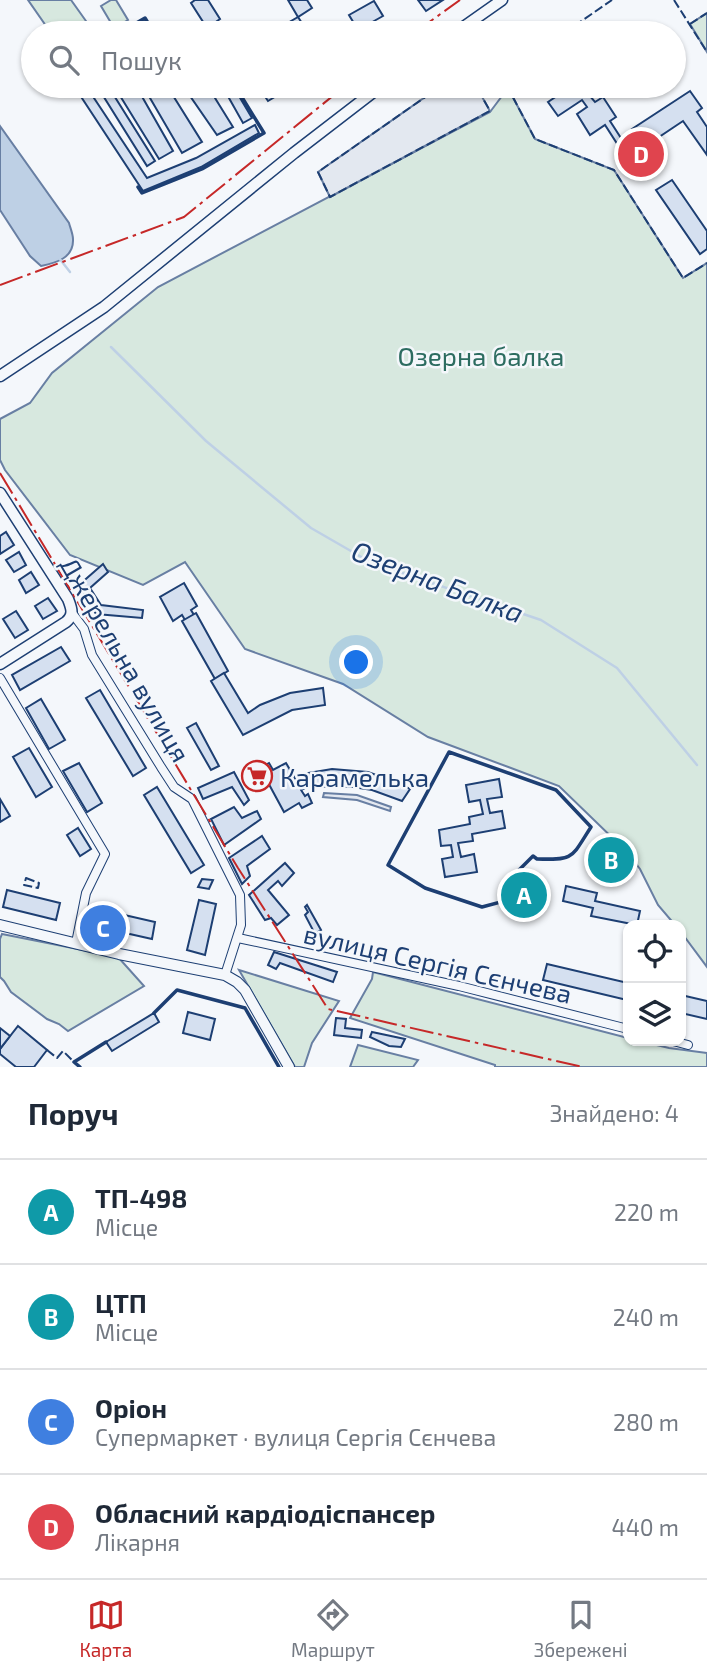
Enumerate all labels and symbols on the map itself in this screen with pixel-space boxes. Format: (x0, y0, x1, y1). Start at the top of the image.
pin: D (618, 128, 664, 180)
park label: Озерна балка (398, 340, 564, 371)
water label: Озерна Балка (347, 533, 529, 629)
street label: Джерельна вулиця (54, 551, 197, 768)
your location (339, 645, 373, 679)
supermarket icon: Карамелька (240, 759, 274, 793)
place label: Карамелька (280, 761, 429, 792)
pin: B (588, 834, 634, 886)
pin: A (501, 869, 547, 921)
pin: C (80, 902, 126, 954)
street label: вулиця Сергія Сєнчева (301, 917, 575, 1010)

